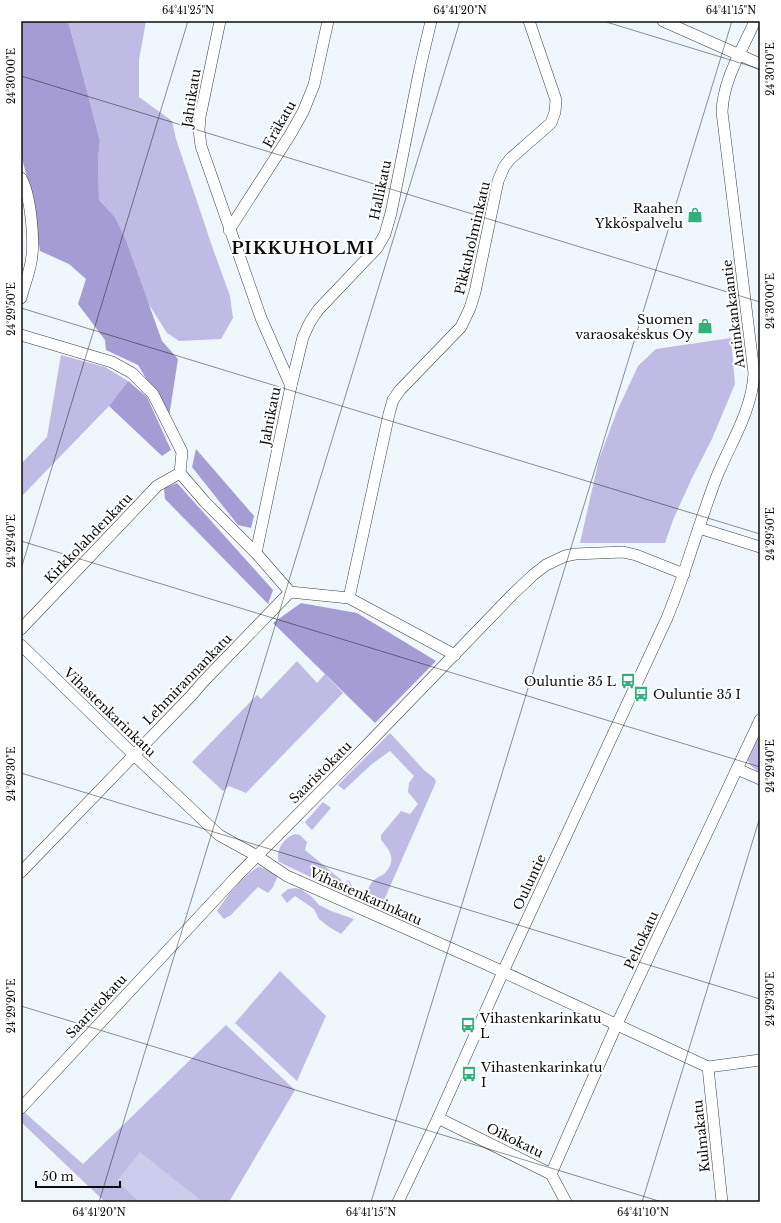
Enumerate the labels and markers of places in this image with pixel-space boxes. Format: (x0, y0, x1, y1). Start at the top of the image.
place label: Raahen Ykköspalvelu (594, 200, 683, 232)
shop icon: Raahen Ykköspalvelu (686, 206, 704, 224)
place label: Suomen varaosakeskus Oy (575, 311, 694, 343)
shop icon: Suomen varaosakeskus Oy (696, 317, 714, 335)
bus stop icon: Ouluntie 35 L (619, 672, 637, 690)
place label: Ouluntie 35 L (524, 673, 617, 690)
bus stop icon: Ouluntie 35 I (632, 685, 650, 703)
place label: Ouluntie 35 I (653, 686, 741, 703)
place label: Vihastenkarinkatu L (479, 1010, 602, 1042)
bus stop icon: Vihastenkarinkatu L (459, 1016, 477, 1034)
place label: Vihastenkarinkatu I (480, 1059, 603, 1091)
bus stop icon: Vihastenkarinkatu I (460, 1065, 478, 1083)

